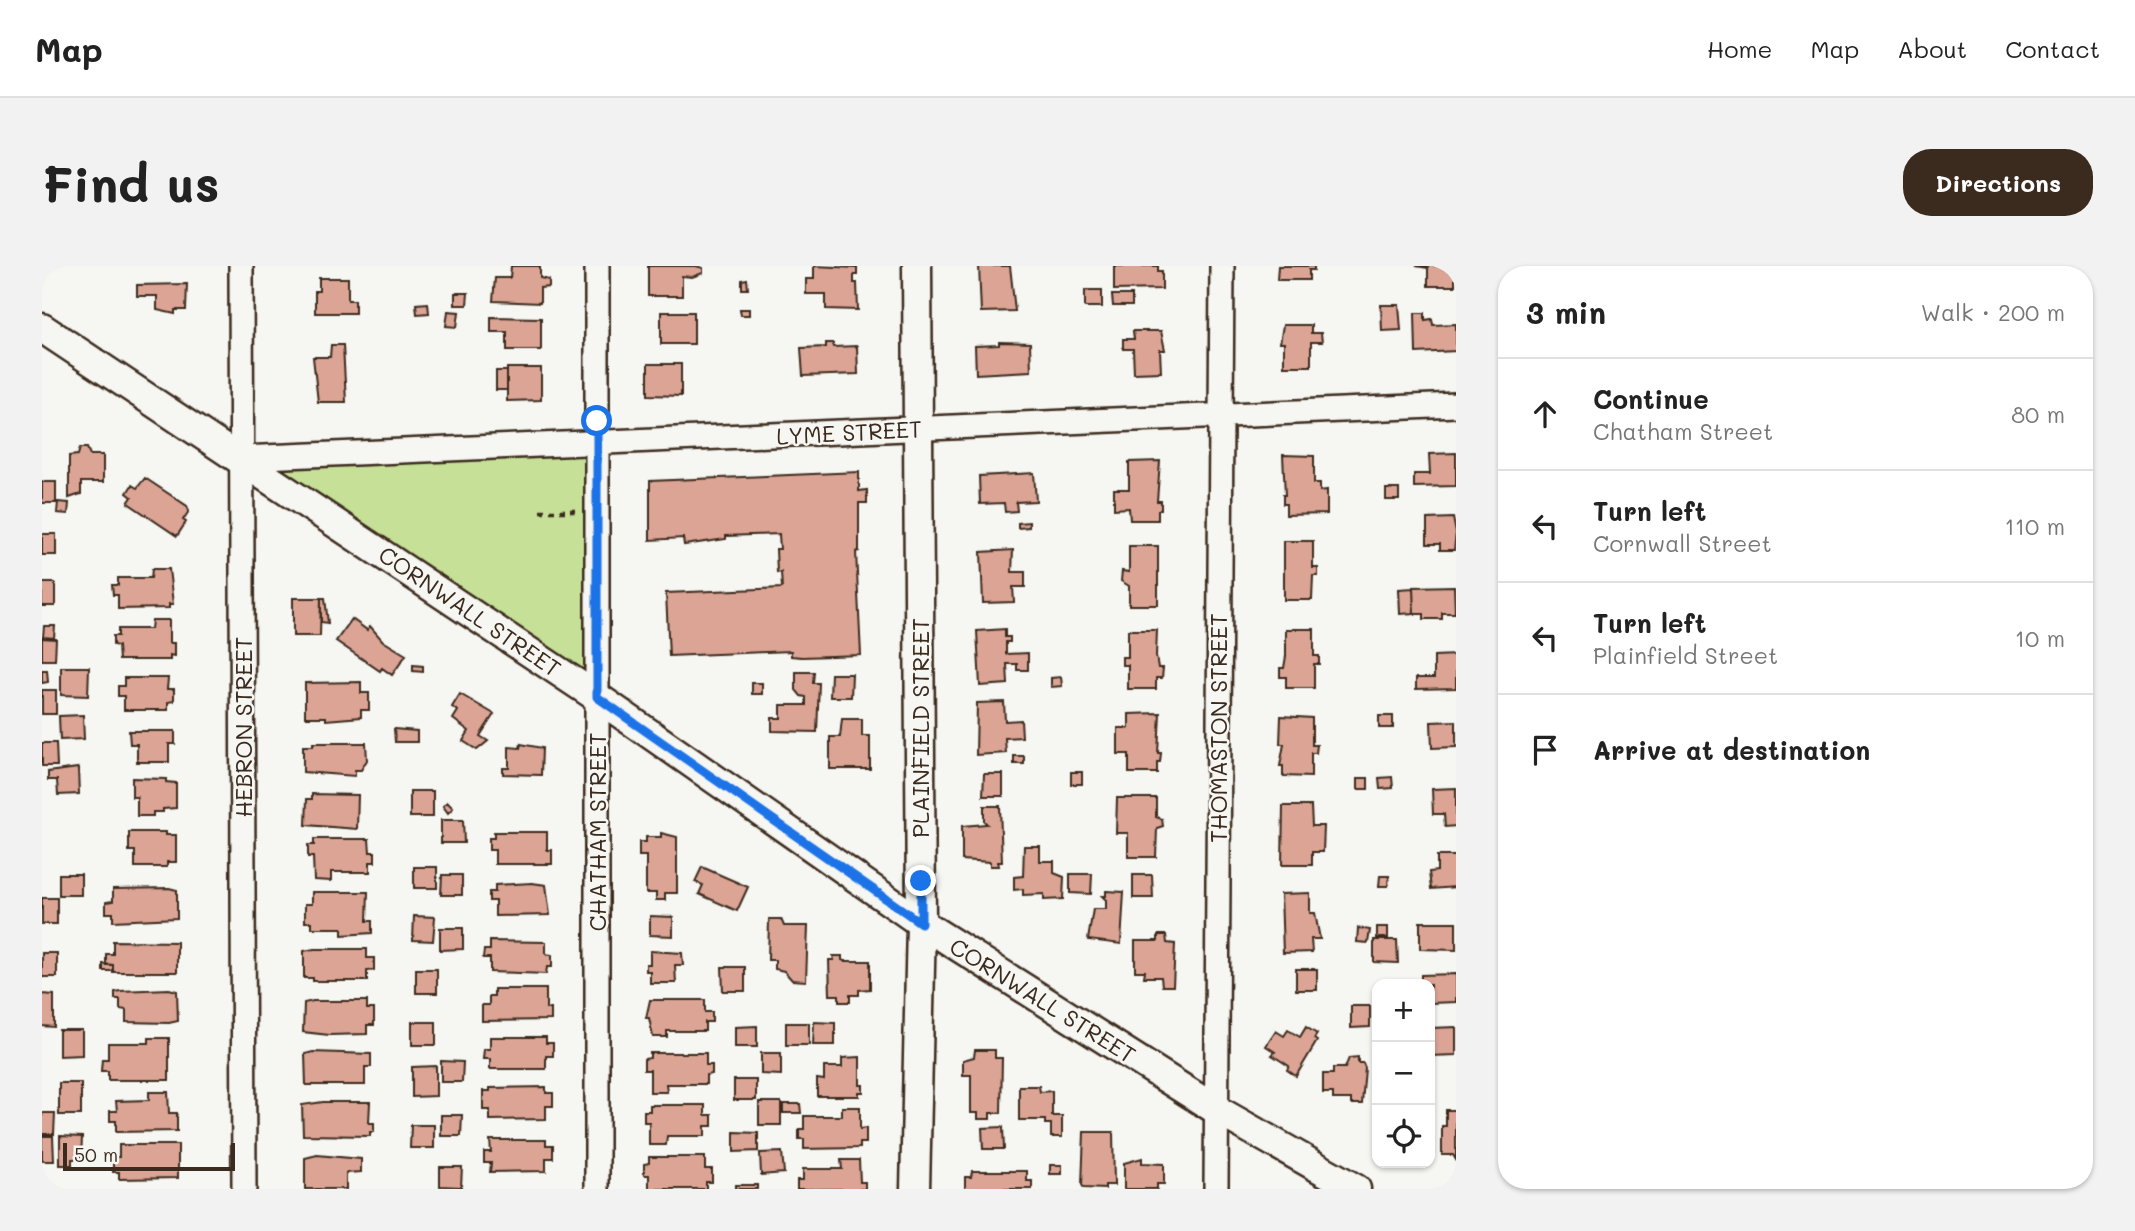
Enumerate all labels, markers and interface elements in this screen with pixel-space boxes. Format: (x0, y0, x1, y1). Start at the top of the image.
text: Map (35, 27, 103, 70)
text: Home (1707, 33, 1772, 64)
text: Map (1810, 33, 1859, 64)
text: About (1897, 33, 1967, 64)
text: Contact (2005, 33, 2100, 64)
button: Directions (1903, 149, 2093, 216)
text: Find us (42, 151, 220, 214)
text: 3 min (1526, 292, 1606, 332)
text: Walk · 200 m (1921, 297, 2065, 327)
text: Continue (1593, 382, 1709, 416)
icon: ahead (1526, 395, 1564, 433)
text: 80 m (2011, 399, 2065, 429)
route start (581, 405, 612, 436)
street label: LYME STREET (775, 413, 923, 451)
text: Chatham Street (1593, 416, 1773, 446)
text: Turn left (1593, 494, 1706, 528)
icon: left (1526, 507, 1564, 545)
text: 110 m (2005, 511, 2065, 541)
text: Cornwall Street (1593, 528, 1772, 558)
street label: CORNWALL STREET (373, 539, 567, 683)
text: Turn left (1593, 606, 1706, 640)
street label: THOMASTON STREET (1203, 613, 1233, 843)
street label: PLAINFIELD STREET (905, 618, 935, 838)
icon: left (1526, 619, 1564, 657)
text: 10 m (2015, 623, 2065, 653)
street label: HEBRON STREET (228, 637, 258, 817)
text: Plainfield Street (1593, 640, 1778, 670)
icon: arrive (1526, 731, 1564, 769)
street label: CHATHAM STREET (582, 732, 612, 932)
text: Arrive at destination (1593, 733, 1870, 767)
route end (905, 865, 936, 896)
street label: CORNWALL STREET (944, 931, 1142, 1069)
map controls (1372, 979, 1435, 1168)
button: + (1372, 979, 1435, 1042)
button: − (1372, 1042, 1435, 1105)
button: locate (1372, 1105, 1435, 1168)
scale bar (63, 1140, 234, 1172)
text: 50 m (74, 1142, 118, 1167)

